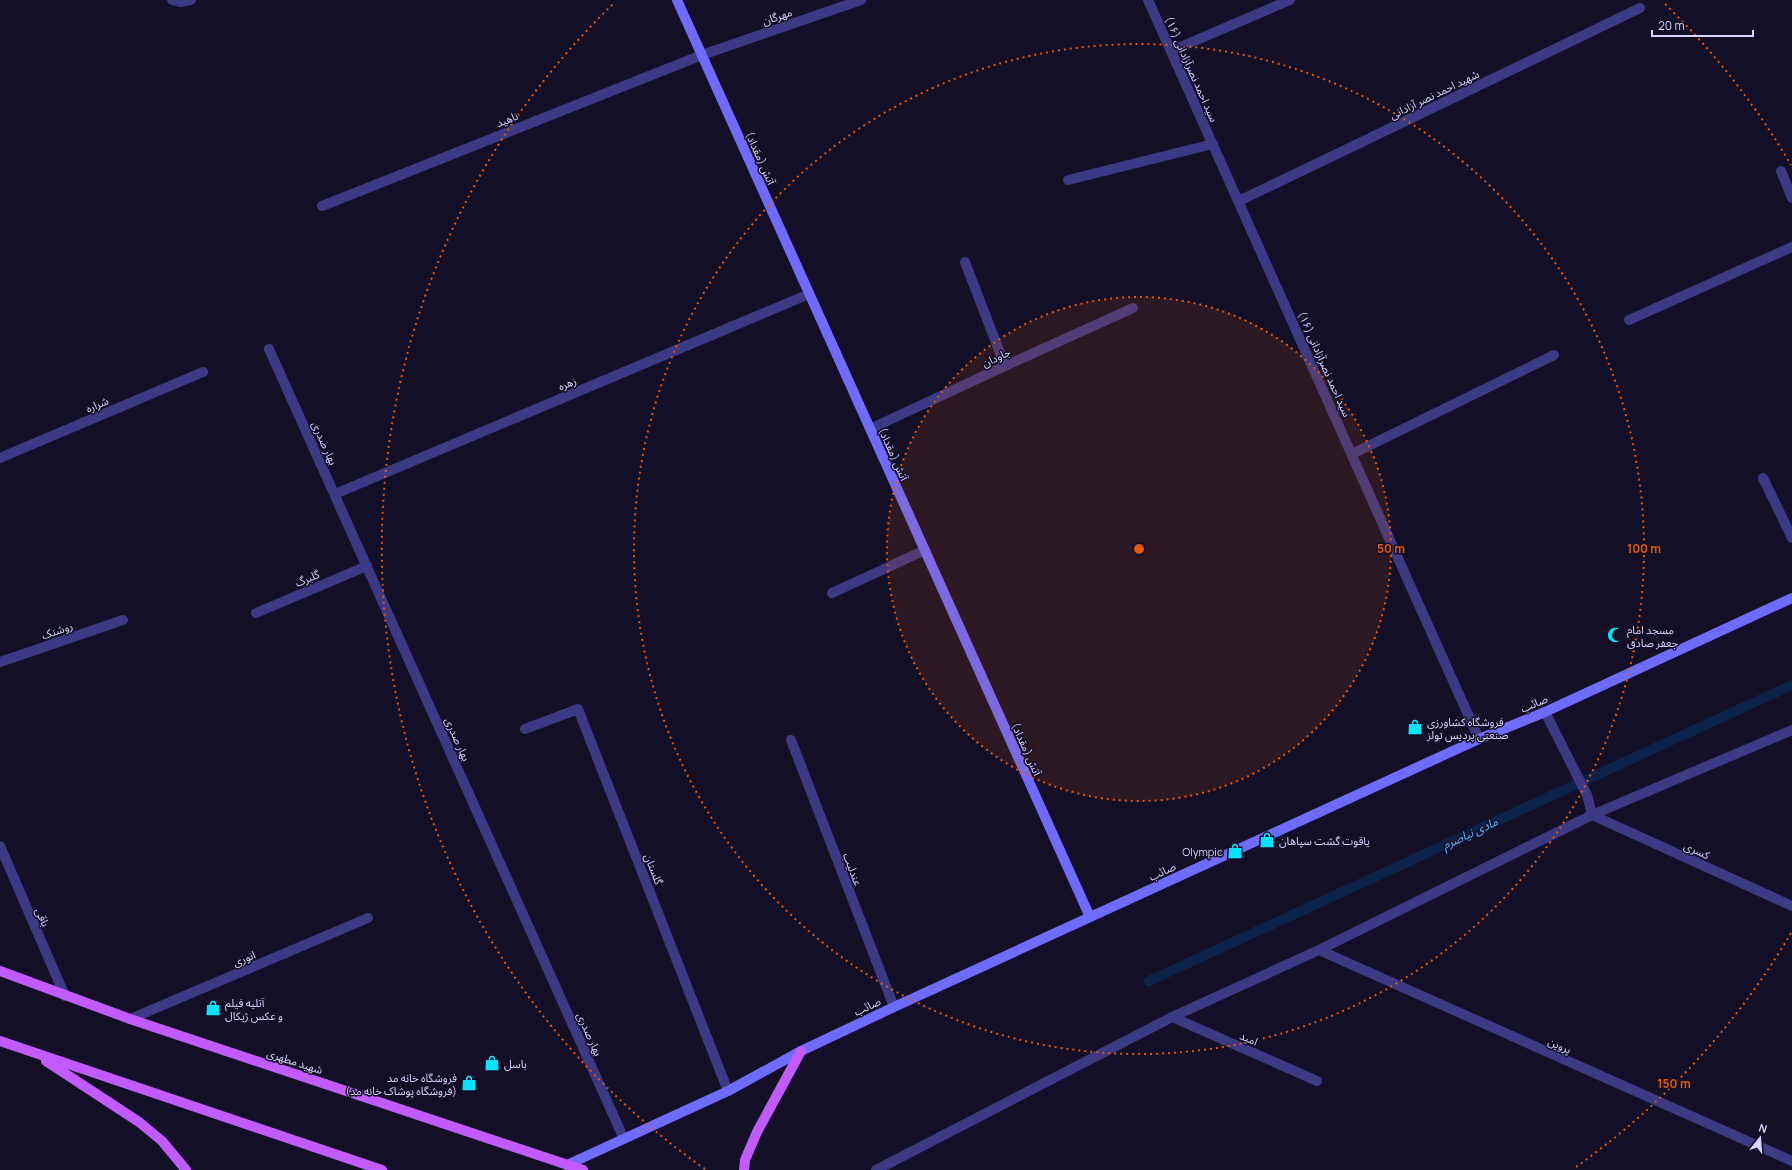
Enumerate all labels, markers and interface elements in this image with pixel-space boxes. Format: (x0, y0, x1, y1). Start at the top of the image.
street label: مهرگان (760, 4, 794, 28)
scale bar (1652, 12, 1753, 38)
street label: سید احمد نصرآزادانی (۱۶) (1162, 14, 1222, 124)
text: 20 m (1658, 17, 1685, 34)
street label: شهید احمد نصر آزادانی (1387, 66, 1482, 122)
street label: ناهید (494, 108, 520, 130)
street label: آتش (مقداد) (743, 129, 780, 188)
street label: سید احمد نصرآزادانی (۱۶) (1295, 309, 1355, 419)
street label: جاودان (979, 344, 1013, 370)
street label: زهره (556, 373, 578, 393)
street label: شراره (83, 392, 111, 415)
street label: بهار صدری (309, 419, 341, 467)
street label: آتش (مقداد) (876, 425, 913, 484)
text: 50 m (1377, 540, 1405, 557)
text: 100 m (1627, 540, 1661, 557)
centre of rings (1132, 542, 1146, 556)
street label: گلبرگ (292, 566, 322, 590)
street label: روشنک (39, 618, 75, 642)
place label: مسجد امام جعفر صادق (1627, 622, 1679, 650)
mosque icon: مسجد امام جعفر صادق (1606, 626, 1624, 644)
street label: صائب (1518, 691, 1550, 716)
place label: فروشگاه کشاورزی صنعتی پردیس تولز (1426, 714, 1509, 743)
street label: بهار صدری (442, 715, 474, 763)
shop icon: فروشگاه کشاورزی صنعتی پردیس تولز (1406, 718, 1424, 736)
street label: آتش (مقداد) (1009, 720, 1046, 779)
water label: مادی نیاصرم (1439, 813, 1501, 855)
shop icon: یاقوت گشت سپاهان (1258, 831, 1276, 849)
place label: یاقوت گشت سپاهان (1279, 833, 1370, 849)
street label: کسری (1682, 838, 1713, 862)
shop icon: Olympic (1226, 842, 1244, 860)
place label: Olympic (1182, 844, 1223, 859)
street label: عندلیب (840, 850, 866, 888)
street label: گلستان (641, 851, 667, 887)
street label: صائب (1146, 858, 1178, 884)
street label: باقی (32, 905, 54, 929)
street label: انوری (230, 947, 258, 969)
street label: صائب (851, 993, 883, 1019)
place label: آتلیه فیلم و عکس ژیکال (225, 995, 283, 1023)
shop icon: آتلیه فیلم و عکس ژیکال (204, 999, 222, 1017)
street label: بهار صدری (574, 1010, 606, 1058)
street label: امید (1238, 1027, 1260, 1049)
street label: پروین (1546, 1033, 1574, 1058)
street label: شهید مطهری (265, 1045, 325, 1077)
shop icon: باسل (483, 1054, 501, 1072)
place label: باسل (504, 1056, 527, 1071)
place label: فروشگاه خانه مد (فروشگاه پوشاک خانه مد) (345, 1070, 457, 1099)
shop icon: فروشگاه خانه مد (فروشگاه پوشاک خانه مد) (460, 1074, 478, 1092)
text: 150 m (1657, 1075, 1691, 1092)
north arrow (1740, 1118, 1780, 1158)
text: N (1757, 1120, 1769, 1136)

